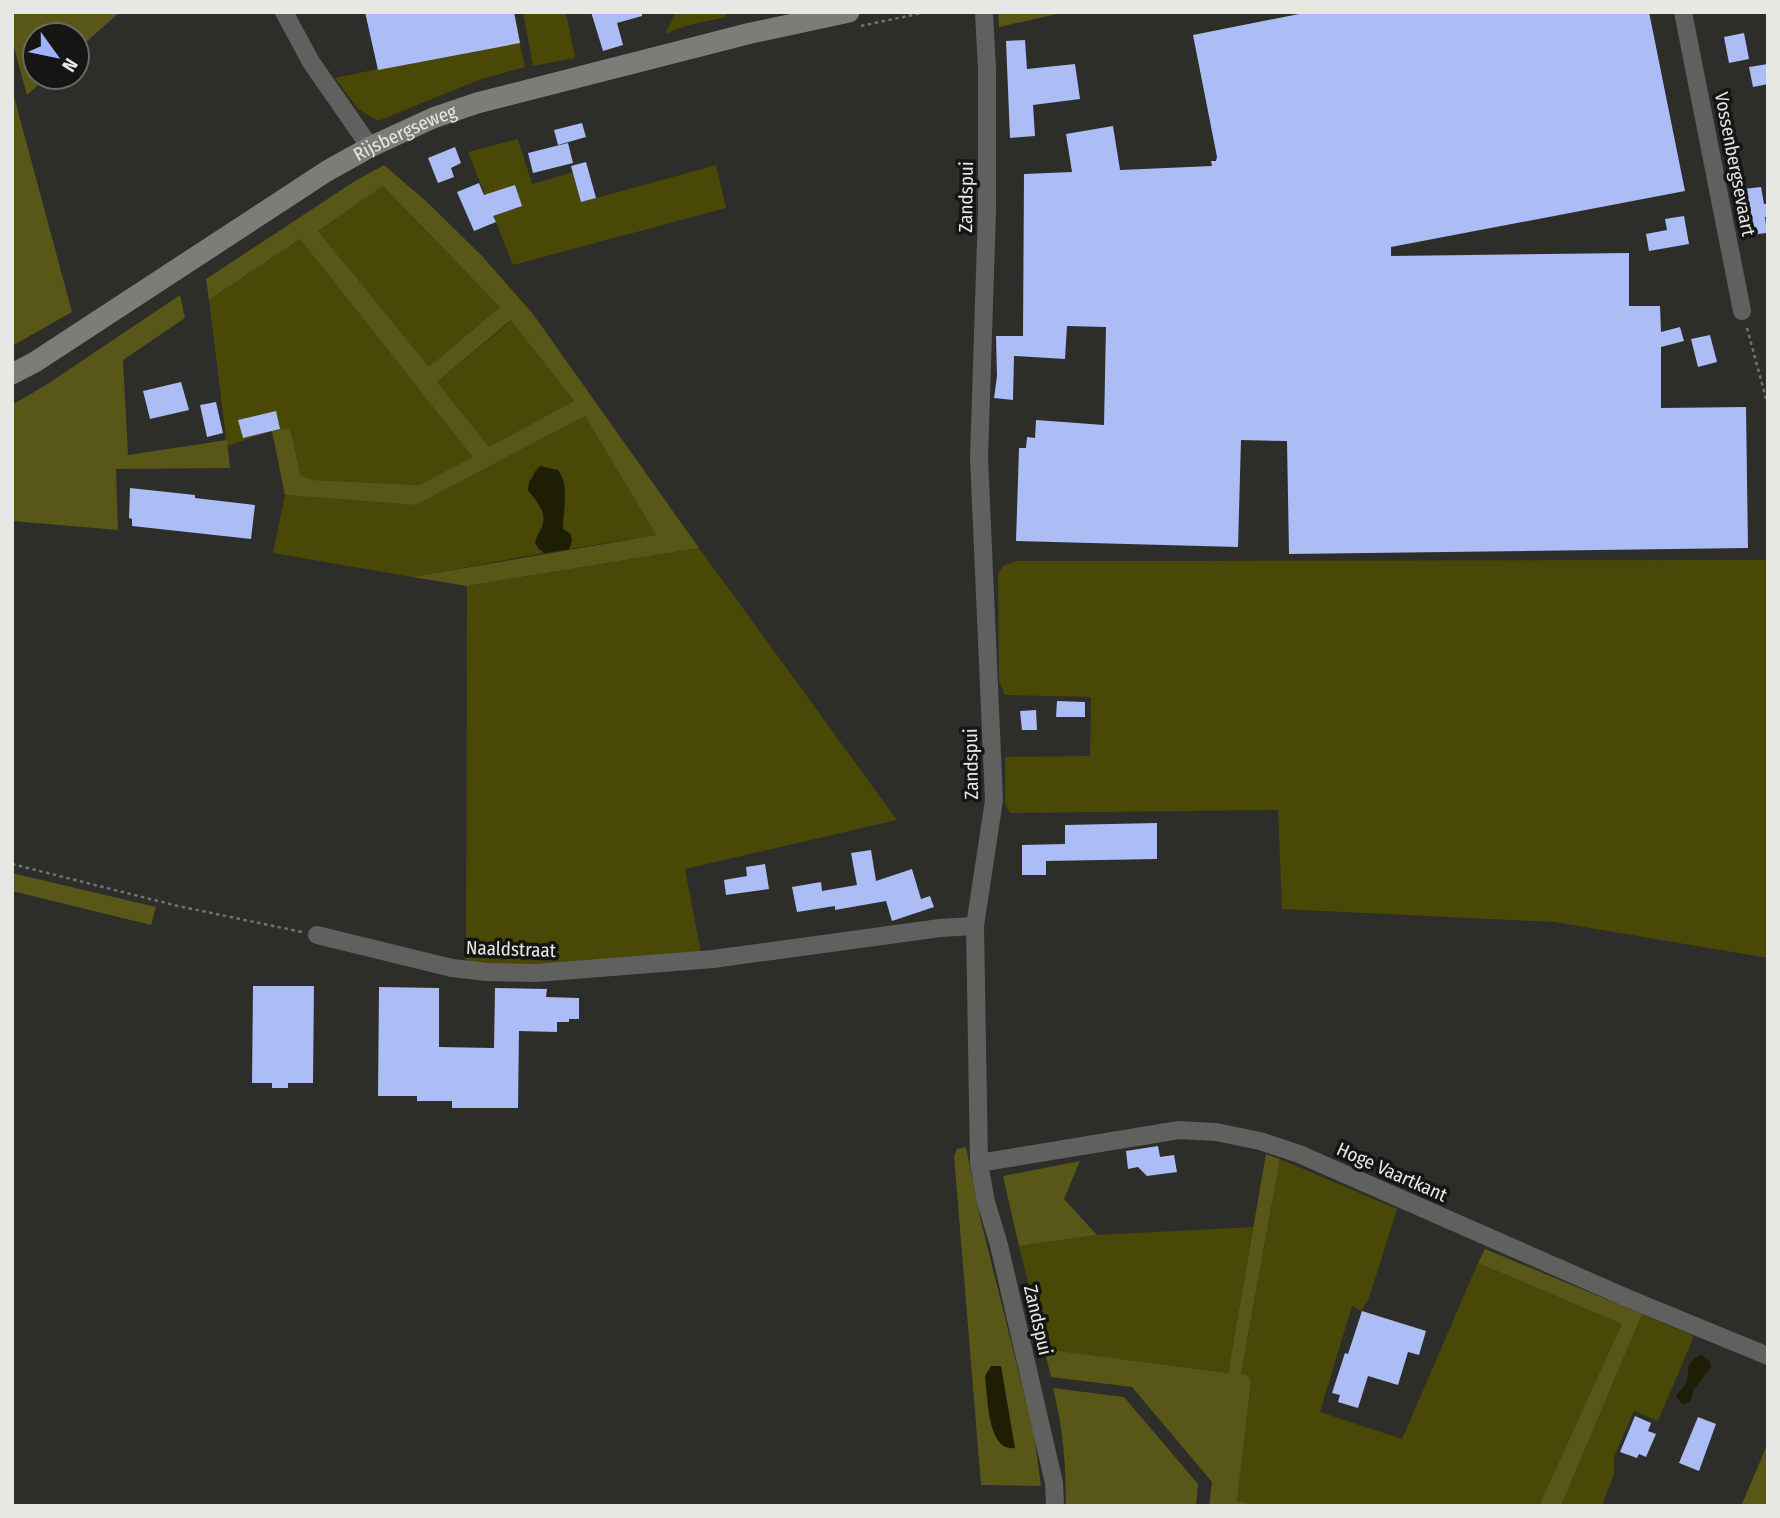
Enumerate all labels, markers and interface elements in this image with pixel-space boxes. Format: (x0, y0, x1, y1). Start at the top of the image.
north arrow (21, 21, 91, 91)
text: N (57, 54, 83, 76)
street label: Vossenbergsevaart (1710, 90, 1760, 239)
street label: Rijsbergseweg (349, 99, 460, 166)
street label: Zandspui (954, 161, 978, 233)
street label: Zandspui (959, 728, 983, 800)
street label: Naaldstraat (466, 936, 557, 962)
street label: Hoge Vaartkant (1333, 1137, 1451, 1207)
street label: Zandspui (1019, 1283, 1057, 1357)

